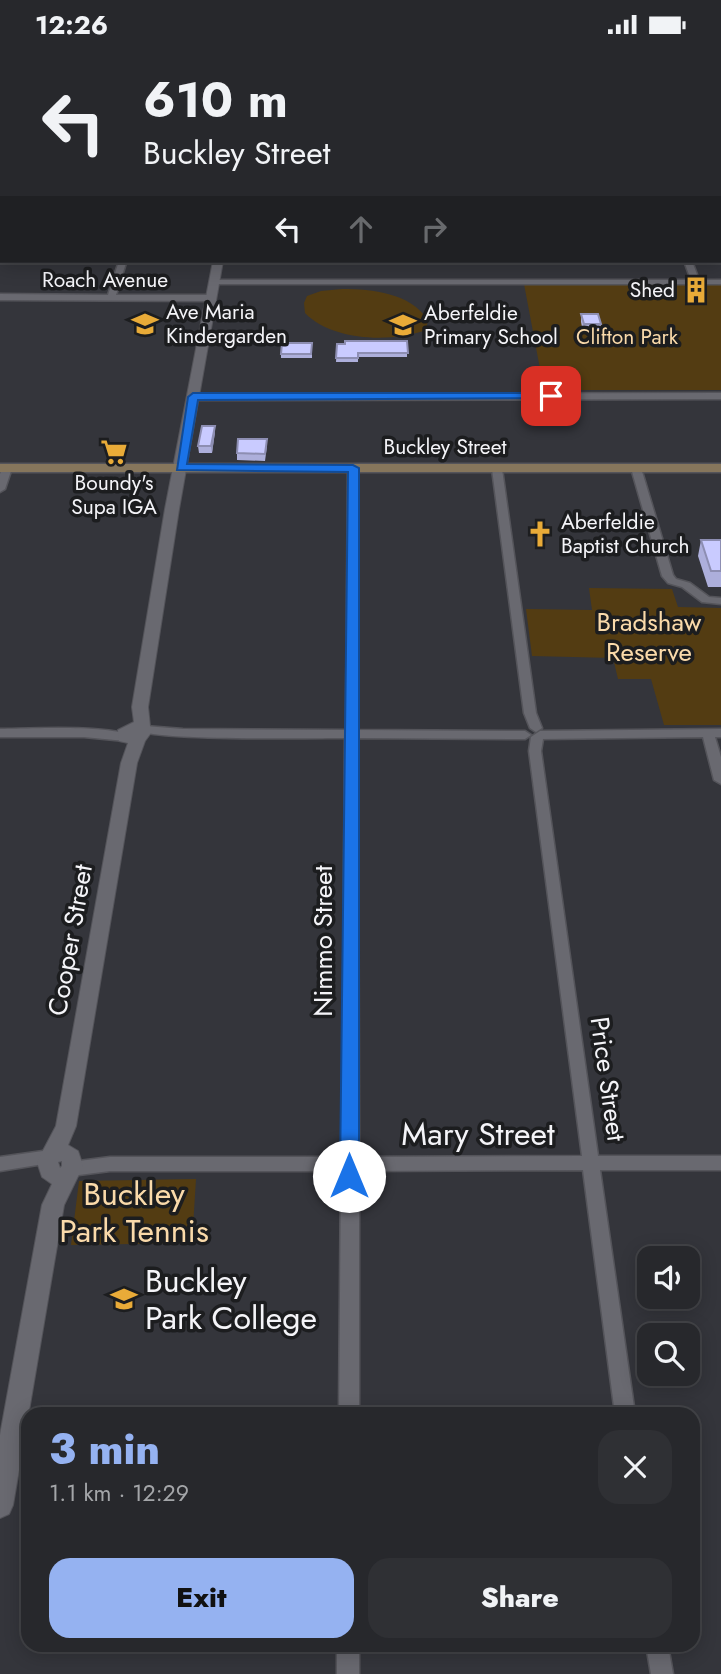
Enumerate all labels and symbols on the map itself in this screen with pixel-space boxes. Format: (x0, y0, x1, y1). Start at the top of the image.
street label: Roach Avenue (42, 265, 168, 295)
place label: Shed (630, 275, 675, 305)
building icon: Shed (681, 275, 711, 305)
place label: Ave Maria Kindergarden (166, 297, 287, 351)
place label: Aberfeldie Primary School (424, 298, 558, 352)
school or university icon: Ave Maria Kindergarden (130, 309, 160, 339)
school or university icon: Aberfeldie Primary School (388, 310, 418, 340)
park label: Clifton Park (576, 322, 679, 352)
pin (521, 366, 581, 426)
street label: Buckley Street (384, 432, 507, 462)
supermarket icon: Boundy's Supa IGA (99, 437, 129, 467)
place label: Boundy's Supa IGA (71, 468, 157, 522)
place label: Aberfeldie Baptist Church (561, 507, 689, 561)
church icon: Aberfeldie Baptist Church (525, 519, 555, 549)
park label: Bradshaw Reserve (597, 603, 702, 671)
street label: Cooper Street (38, 861, 102, 1019)
street label: Nimmo Street (304, 864, 342, 1017)
street label: Price Street (580, 1014, 636, 1144)
street label: Mary Street (401, 1111, 555, 1157)
position arrow (312, 1139, 386, 1213)
park label: Buckley Park Tennis (59, 1171, 209, 1254)
place label: Buckley Park College (145, 1258, 317, 1341)
school or university icon: Buckley Park College (109, 1284, 139, 1314)

